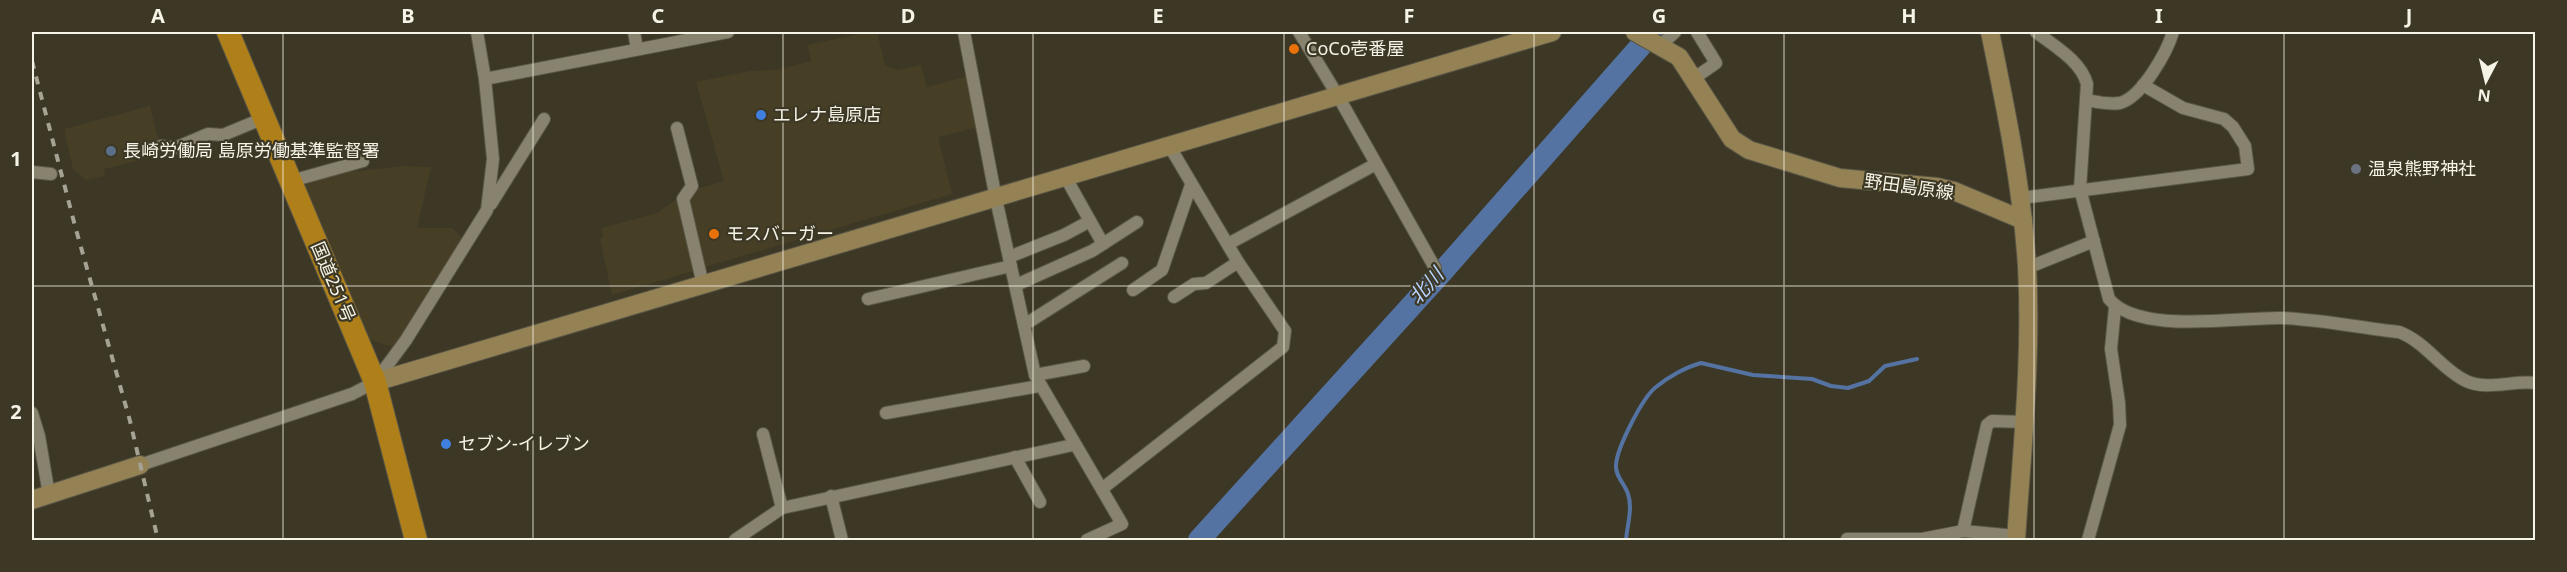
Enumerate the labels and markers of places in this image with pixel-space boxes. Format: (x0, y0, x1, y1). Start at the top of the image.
place label: CoCo壱番屋 (1306, 36, 1405, 60)
marker: CoCo壱番屋 (1287, 42, 1301, 56)
place label: エレナ島原店 (773, 102, 881, 126)
marker: エレナ島原店 (754, 108, 768, 122)
place label: 長崎労働局 島原労働基準監督署 (123, 138, 380, 162)
marker: 長崎労働局 島原労働基準監督署 (104, 144, 118, 158)
place label: 温泉熊野神社 (2368, 156, 2476, 180)
marker: 温泉熊野神社 (2349, 162, 2363, 176)
place label: モスバーガー (726, 221, 834, 245)
marker: モスバーガー (707, 227, 721, 241)
place label: セブン-イレブン (458, 431, 590, 455)
marker: セブン-イレブン (439, 437, 453, 451)

